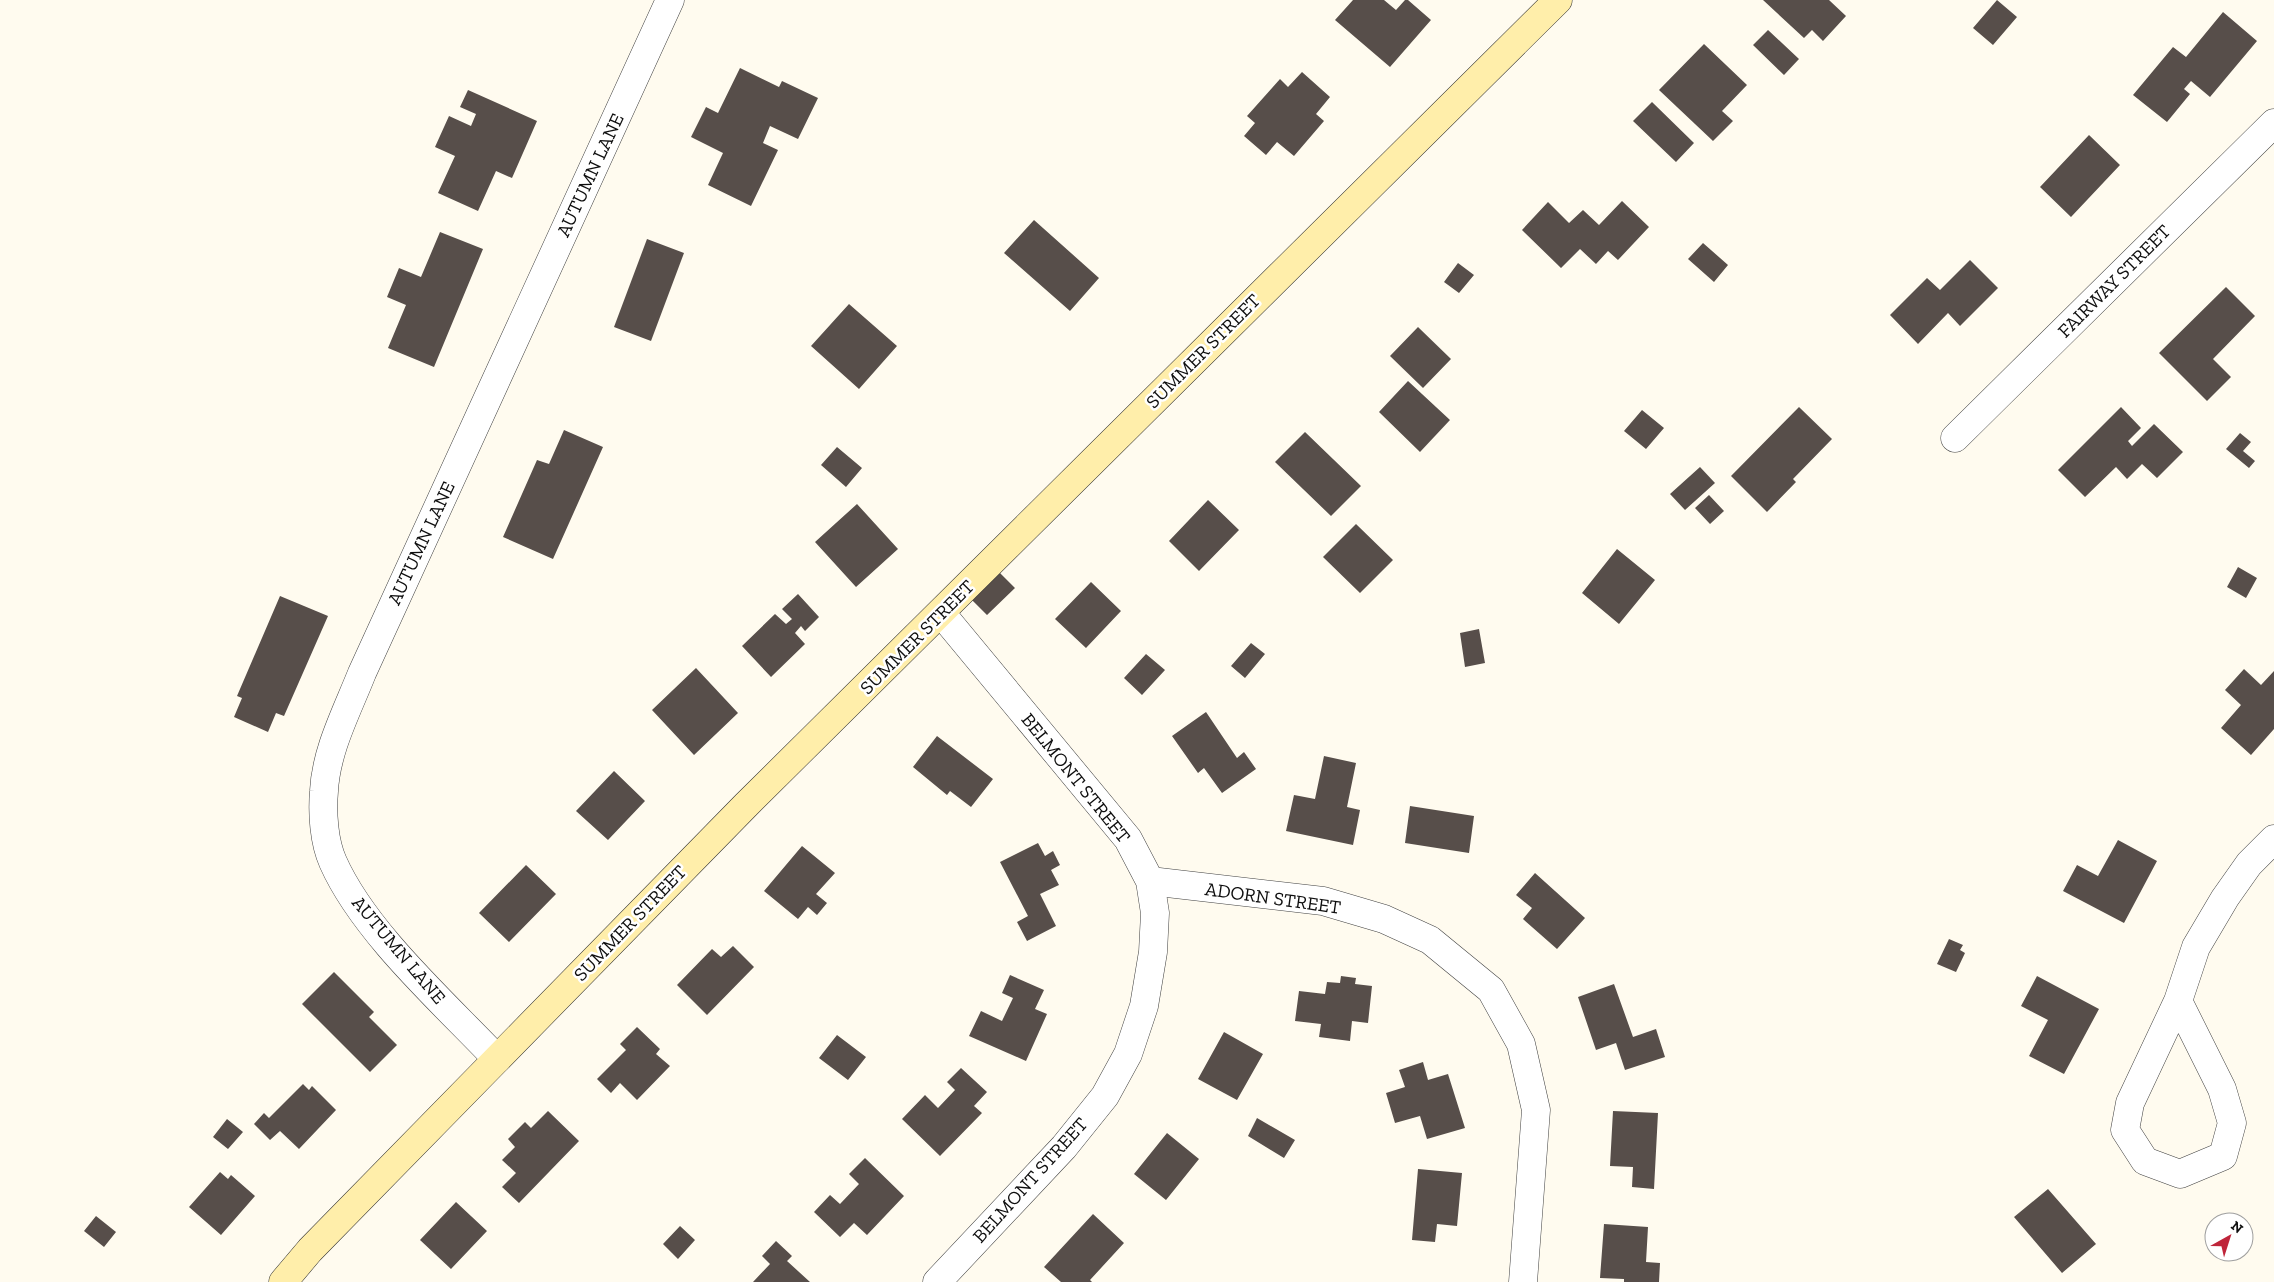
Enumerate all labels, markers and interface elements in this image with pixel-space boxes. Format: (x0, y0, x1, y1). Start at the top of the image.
street label: AUTUMN LANE (551, 110, 629, 240)
street label: FAIRWAY STREET (2053, 220, 2175, 342)
street label: SUMMER STREET (1141, 289, 1265, 413)
street label: AUTUMN LANE (382, 478, 460, 608)
street label: SUMMER STREET (855, 575, 979, 699)
street label: BELMONT STREET (1017, 708, 1136, 848)
street label: SUMMER STREET (569, 860, 691, 986)
street label: ADORN STREET (1204, 877, 1343, 919)
street label: AUTUMN LANE (347, 891, 451, 1009)
street label: BELMONT STREET (968, 1112, 1092, 1247)
north arrow (2204, 1212, 2254, 1262)
text: N (2227, 1217, 2247, 1237)

